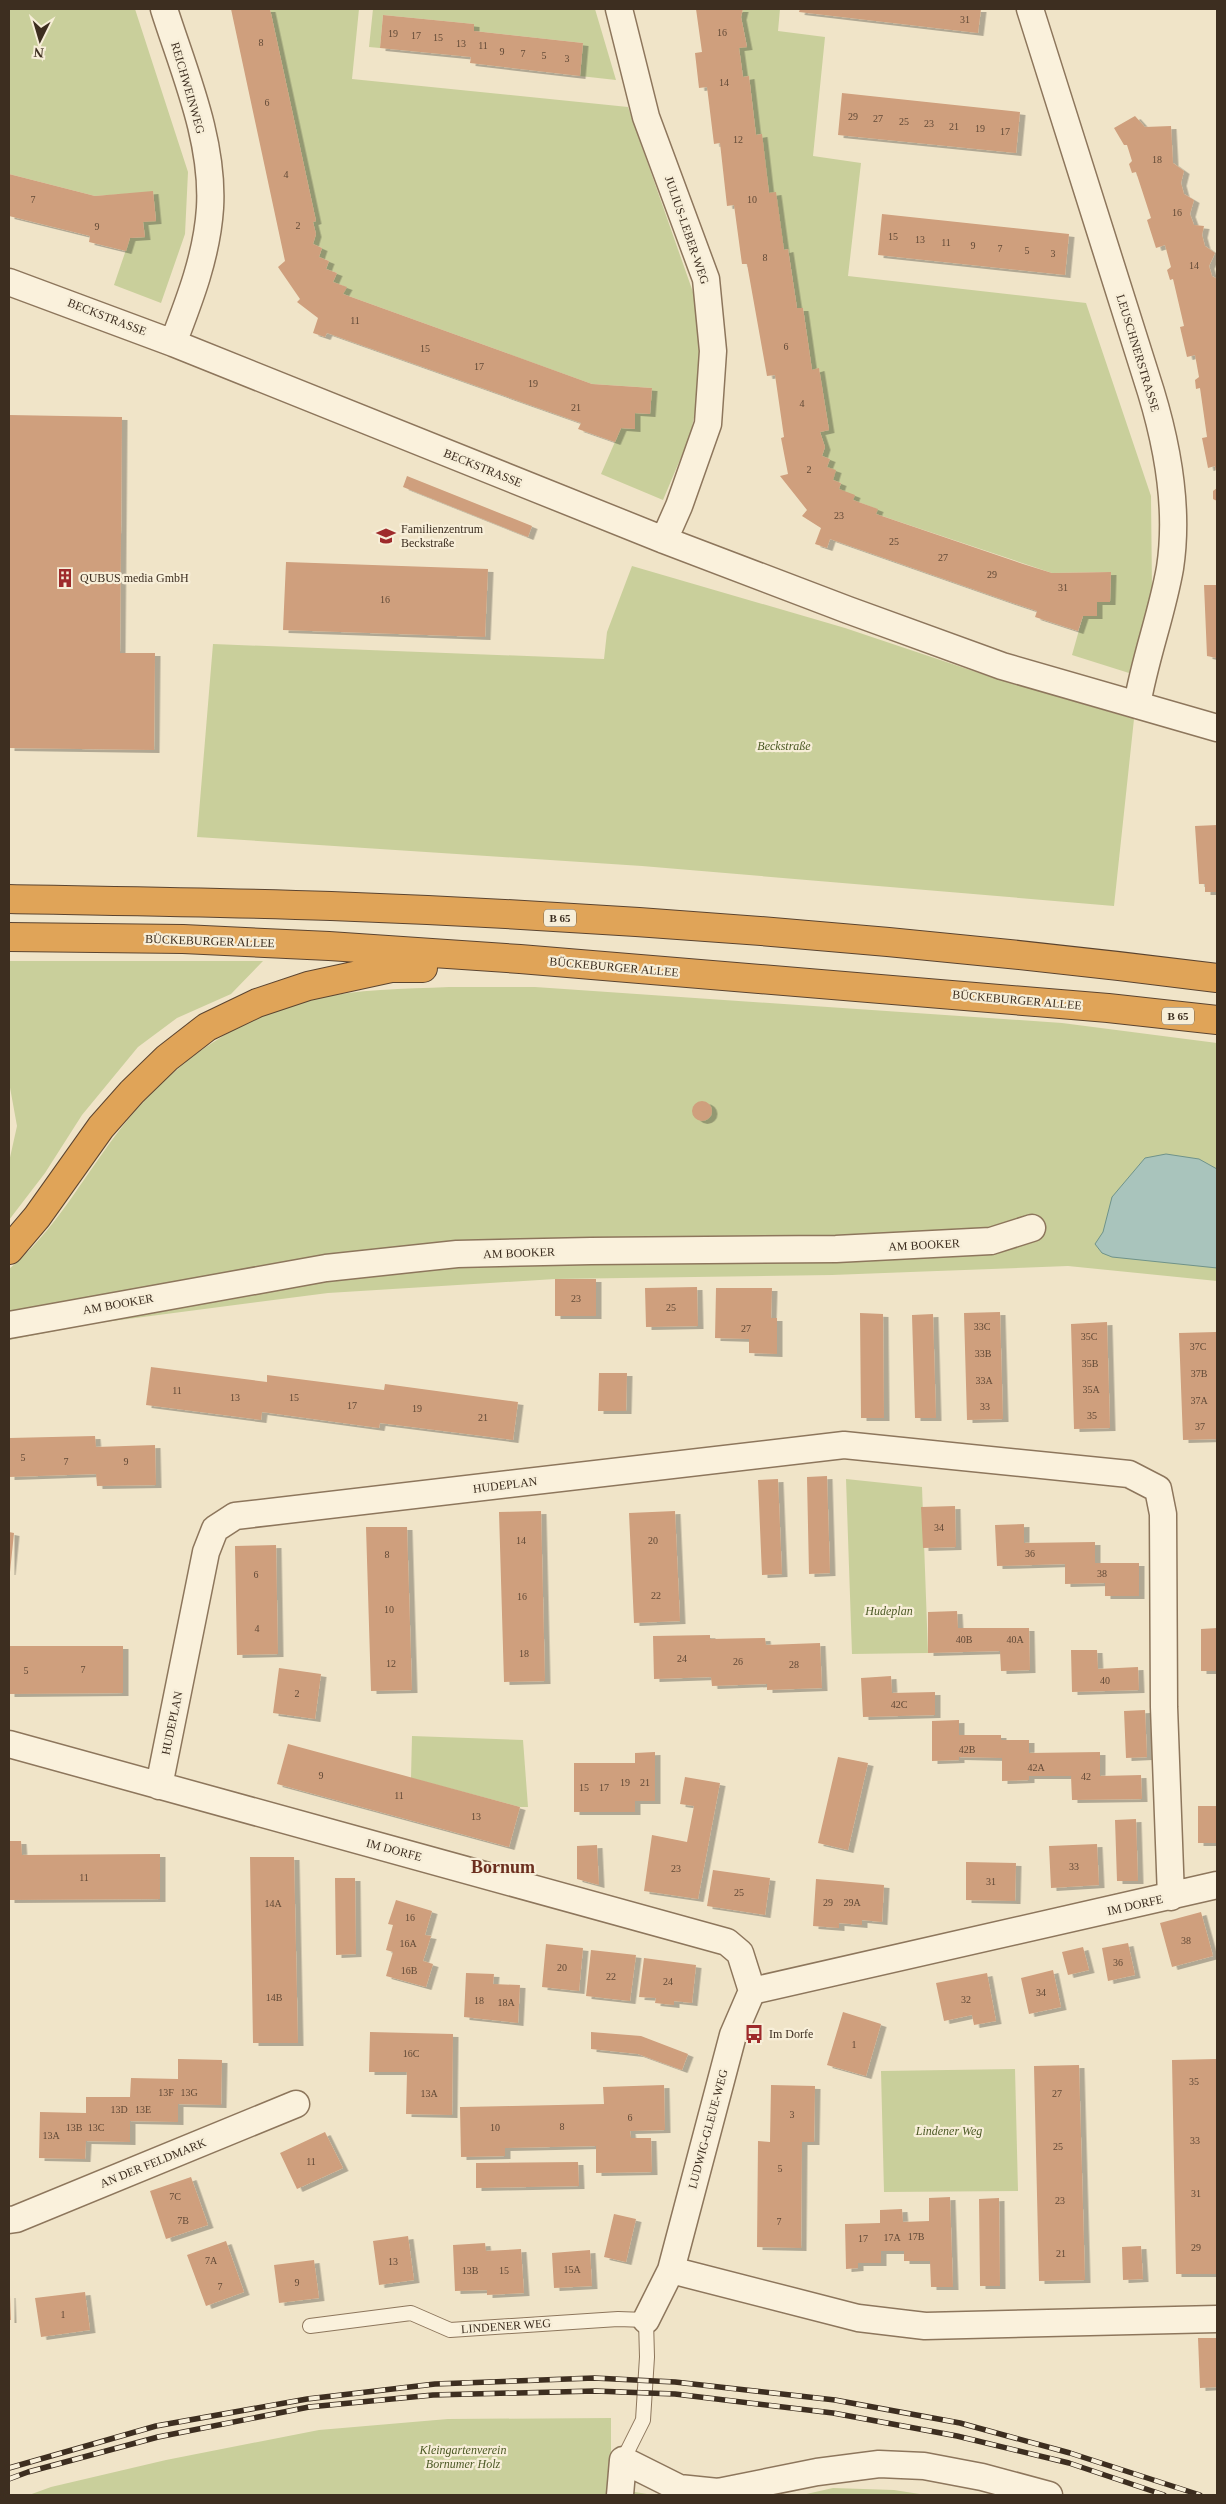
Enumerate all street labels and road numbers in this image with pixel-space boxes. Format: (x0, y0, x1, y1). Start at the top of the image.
street label: REICHWEINWEG (168, 41, 208, 136)
street label: JULIUS-LEBER-WEG (662, 174, 712, 286)
street label: LEUSCHNERSTRASSE (1113, 293, 1163, 413)
street label: BECKSTRASSE (66, 296, 148, 338)
street label: BECKSTRASSE (442, 446, 524, 490)
road number: B 65 (544, 910, 576, 926)
street label: BÜCKEBURGER ALLEE (145, 932, 275, 950)
street label: BÜCKEBURGER ALLEE (549, 954, 679, 980)
street label: BÜCKEBURGER ALLEE (952, 987, 1082, 1013)
road number: B 65 (1162, 1008, 1194, 1024)
street label: AM BOOKER (888, 1236, 960, 1254)
street label: AM BOOKER (483, 1245, 555, 1261)
street label: AM BOOKER (81, 1291, 155, 1317)
street label: HUDEPLAN (472, 1474, 538, 1496)
street label: HUDEPLAN (158, 1690, 186, 1756)
street label: IM DORFE (365, 1836, 423, 1864)
street label: IM DORFE (1106, 1892, 1164, 1918)
street label: LUDWIG-GLEUE-WEG (685, 2067, 731, 2190)
street label: AN DER FELDMARK (98, 2135, 208, 2191)
street label: LINDENER WEG (461, 2316, 552, 2336)

